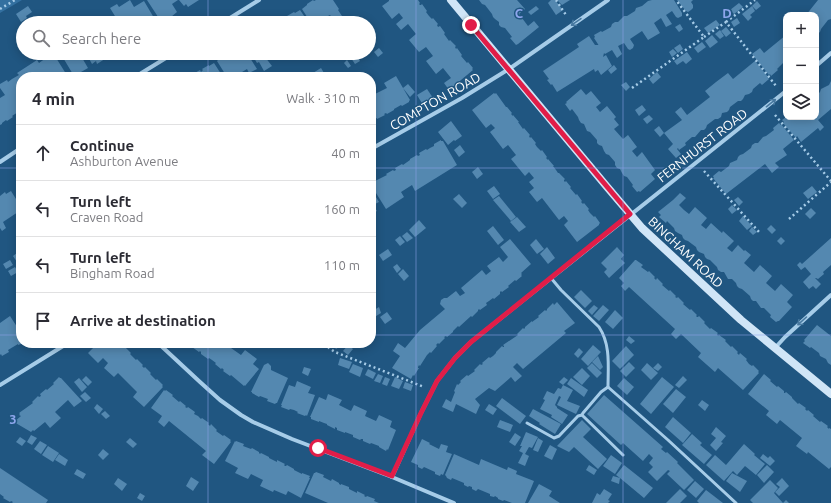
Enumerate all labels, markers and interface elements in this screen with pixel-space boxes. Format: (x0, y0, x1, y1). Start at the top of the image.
text: C (515, 6, 524, 20)
text: D (722, 6, 732, 20)
map controls (783, 12, 819, 120)
button: + (783, 12, 819, 48)
search box (16, 16, 376, 60)
route end (462, 16, 480, 34)
one-way arrow (571, 18, 582, 26)
icon: search (30, 27, 52, 49)
text: Search here (62, 30, 141, 47)
button: − (783, 48, 819, 84)
street label: COMPTON ROAD (387, 69, 483, 133)
button: layers (783, 84, 819, 120)
text: 4 min (32, 89, 75, 108)
text: Walk · 310 m (286, 91, 360, 105)
one-way arrow (765, 99, 776, 108)
street label: FERNHURST ROAD (654, 106, 750, 184)
text: Continue (70, 137, 134, 154)
icon: ahead (32, 142, 54, 164)
text: 40 m (331, 146, 360, 160)
text: Ashburton Avenue (70, 154, 179, 168)
text: Turn left (70, 193, 131, 210)
icon: left (32, 198, 54, 220)
text: 160 m (324, 202, 360, 216)
text: Craven Road (70, 210, 143, 224)
street label: BINGHAM ROAD (646, 214, 726, 290)
text: Turn left (70, 249, 131, 266)
icon: left (32, 254, 54, 276)
text: 110 m (324, 258, 360, 272)
text: Bingham Road (70, 266, 155, 280)
icon: arrive (32, 310, 54, 332)
text: Arrive at destination (70, 312, 216, 329)
one-way arrow (798, 316, 808, 325)
text: 3 (9, 412, 17, 426)
route start (309, 439, 327, 457)

